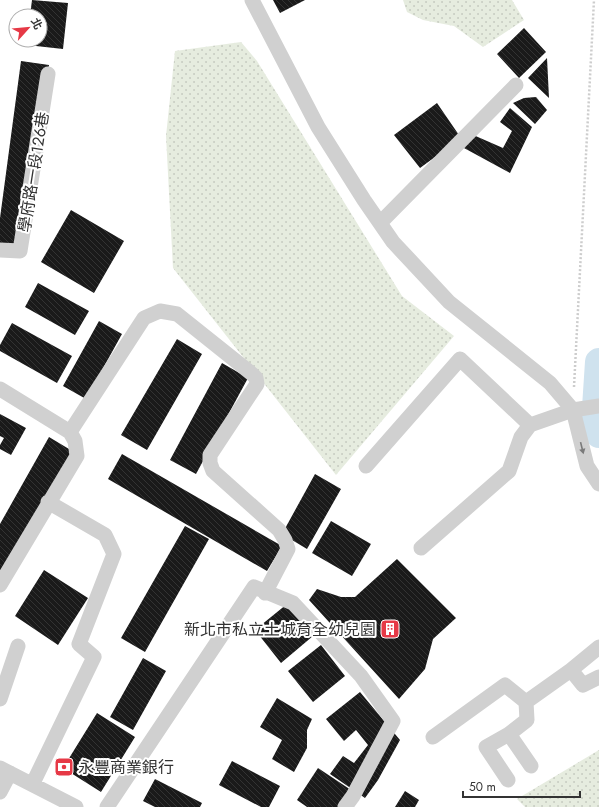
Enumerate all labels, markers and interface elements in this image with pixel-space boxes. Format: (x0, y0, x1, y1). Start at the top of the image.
north arrow (8, 8, 48, 48)
text: 北 (27, 15, 47, 32)
street label: 學府路一段126巷 (13, 110, 54, 234)
one-way arrow (580, 442, 586, 455)
place label: 新北市私立土城育全幼兒園 (184, 618, 376, 641)
building icon: 新北市私立土城育全幼兒園 (379, 618, 401, 640)
bank icon: 永豐商業銀行 (53, 756, 75, 778)
place label: 永豐商業銀行 (78, 756, 174, 779)
scale bar (463, 773, 580, 799)
text: 50 m (469, 778, 496, 796)

